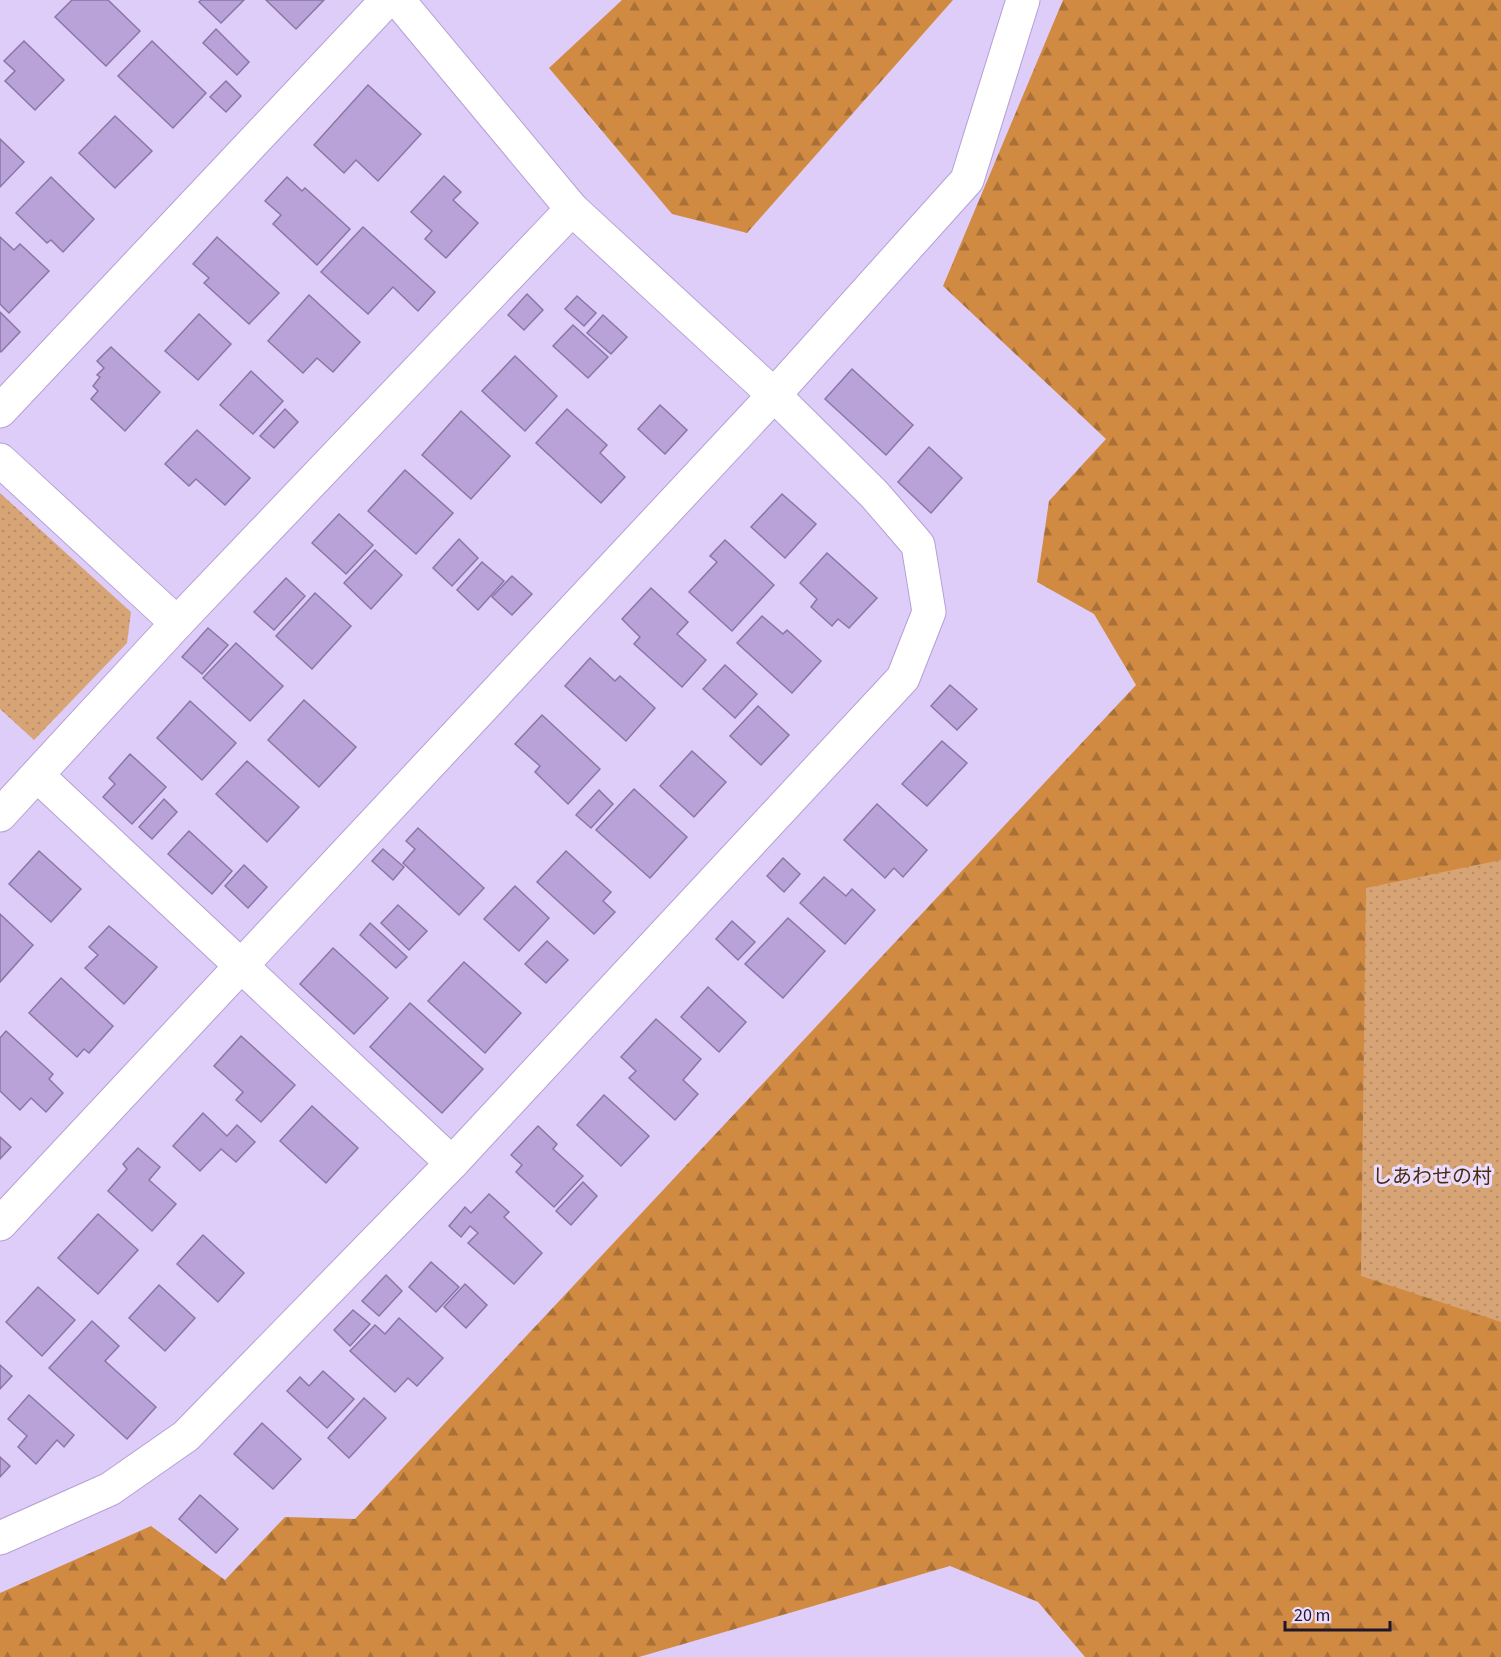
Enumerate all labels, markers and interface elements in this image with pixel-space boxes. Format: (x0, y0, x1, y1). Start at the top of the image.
park label: しあわせの村 (1372, 1163, 1492, 1191)
scale bar (1285, 1594, 1390, 1632)
text: 20 m (1294, 1603, 1330, 1628)

